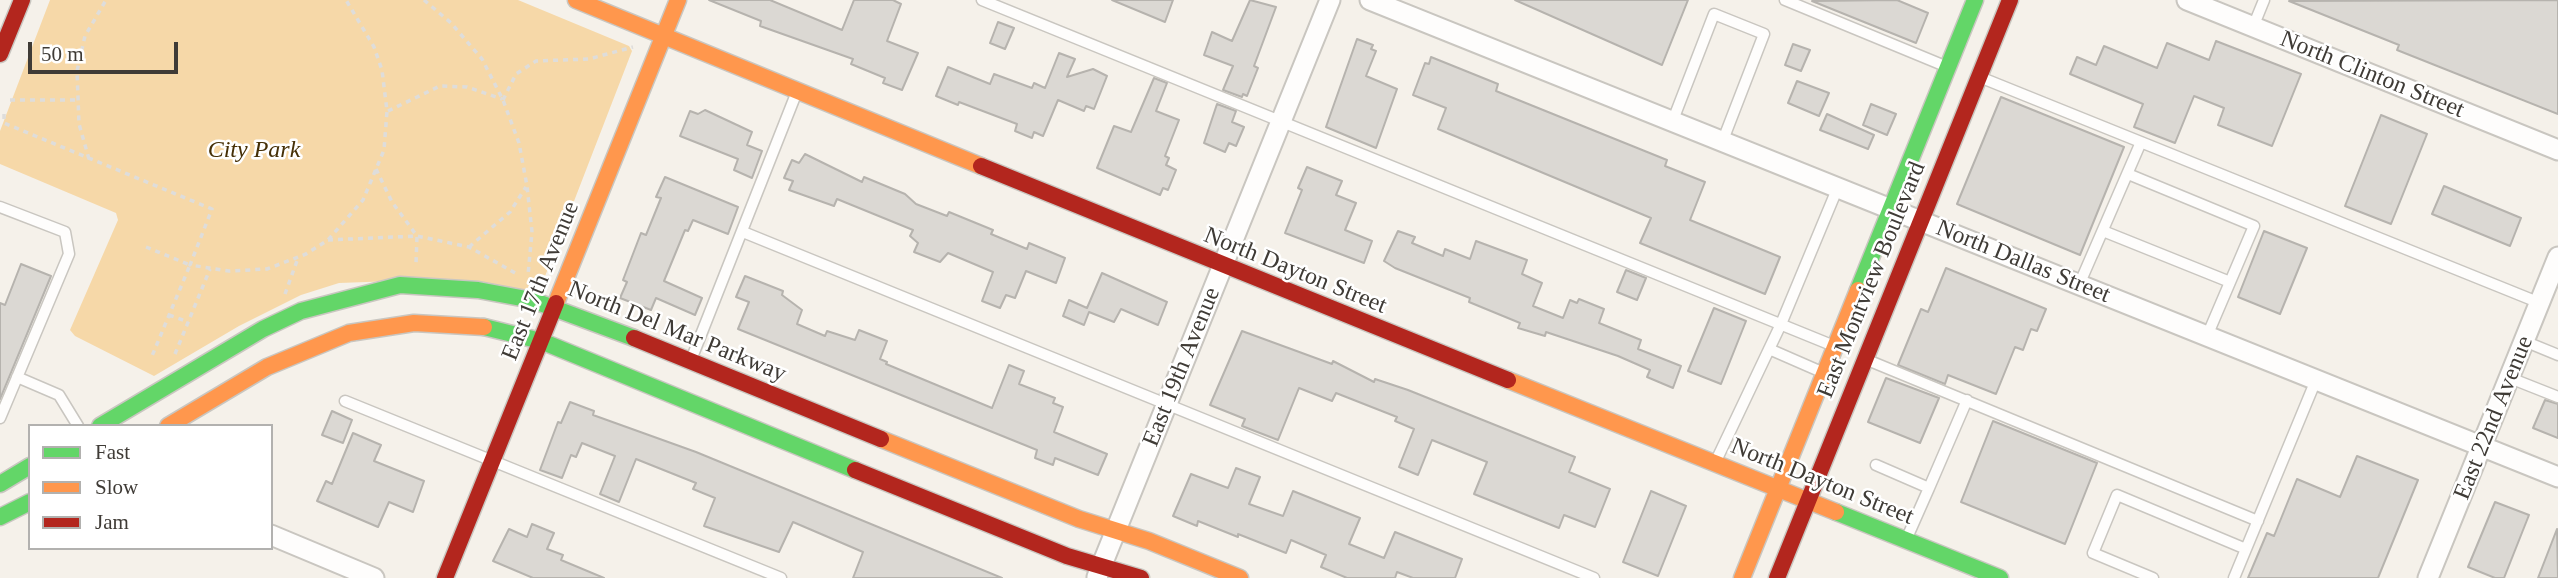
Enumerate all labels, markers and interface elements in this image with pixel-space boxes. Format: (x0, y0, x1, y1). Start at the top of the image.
street label: North Clinton Street (2276, 25, 2468, 125)
scale bar (32, 28, 182, 72)
text: 50 m (41, 42, 84, 66)
park label: City Park (208, 137, 300, 165)
street label: East Montview Boulevard (1811, 158, 1933, 402)
street label: East 17th Avenue (496, 197, 586, 365)
street label: North Dallas Street (1932, 214, 2114, 310)
street label: North Dayton Street (1199, 221, 1391, 321)
street label: North Del Mar Parkway (564, 275, 790, 389)
street label: East 19th Avenue (1137, 283, 1227, 451)
street label: East 22nd Avenue (2448, 332, 2540, 504)
legend (28, 424, 273, 550)
street label: North Dayton Street (1726, 432, 1918, 532)
text: Fast (95, 440, 130, 464)
text: Slow (95, 475, 138, 499)
text: Jam (95, 510, 129, 534)

